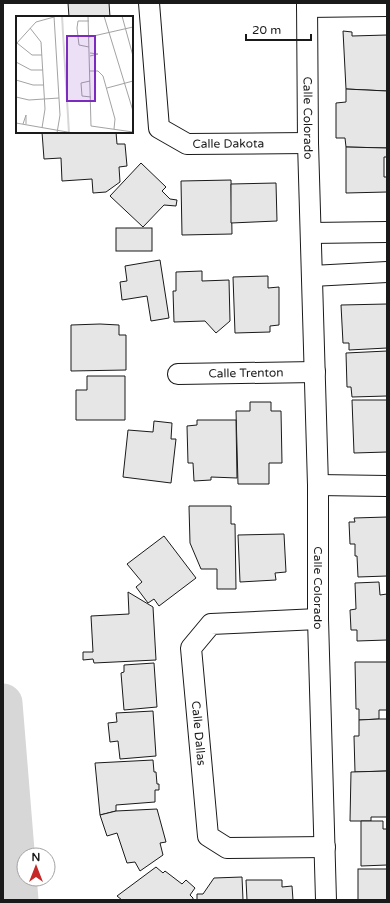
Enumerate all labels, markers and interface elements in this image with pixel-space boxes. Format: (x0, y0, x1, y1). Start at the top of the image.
inset map (16, 16, 133, 133)
scale bar (246, 16, 311, 42)
text: 20 m (252, 23, 281, 37)
street label: Calle Colorado (301, 76, 315, 160)
street label: Calle Dakota (192, 136, 264, 151)
street label: Calle Trenton (208, 365, 284, 381)
street label: Calle Colorado (311, 546, 325, 630)
street label: Calle Dallas (189, 700, 209, 767)
north arrow (16, 847, 56, 887)
text: N (32, 851, 40, 864)

